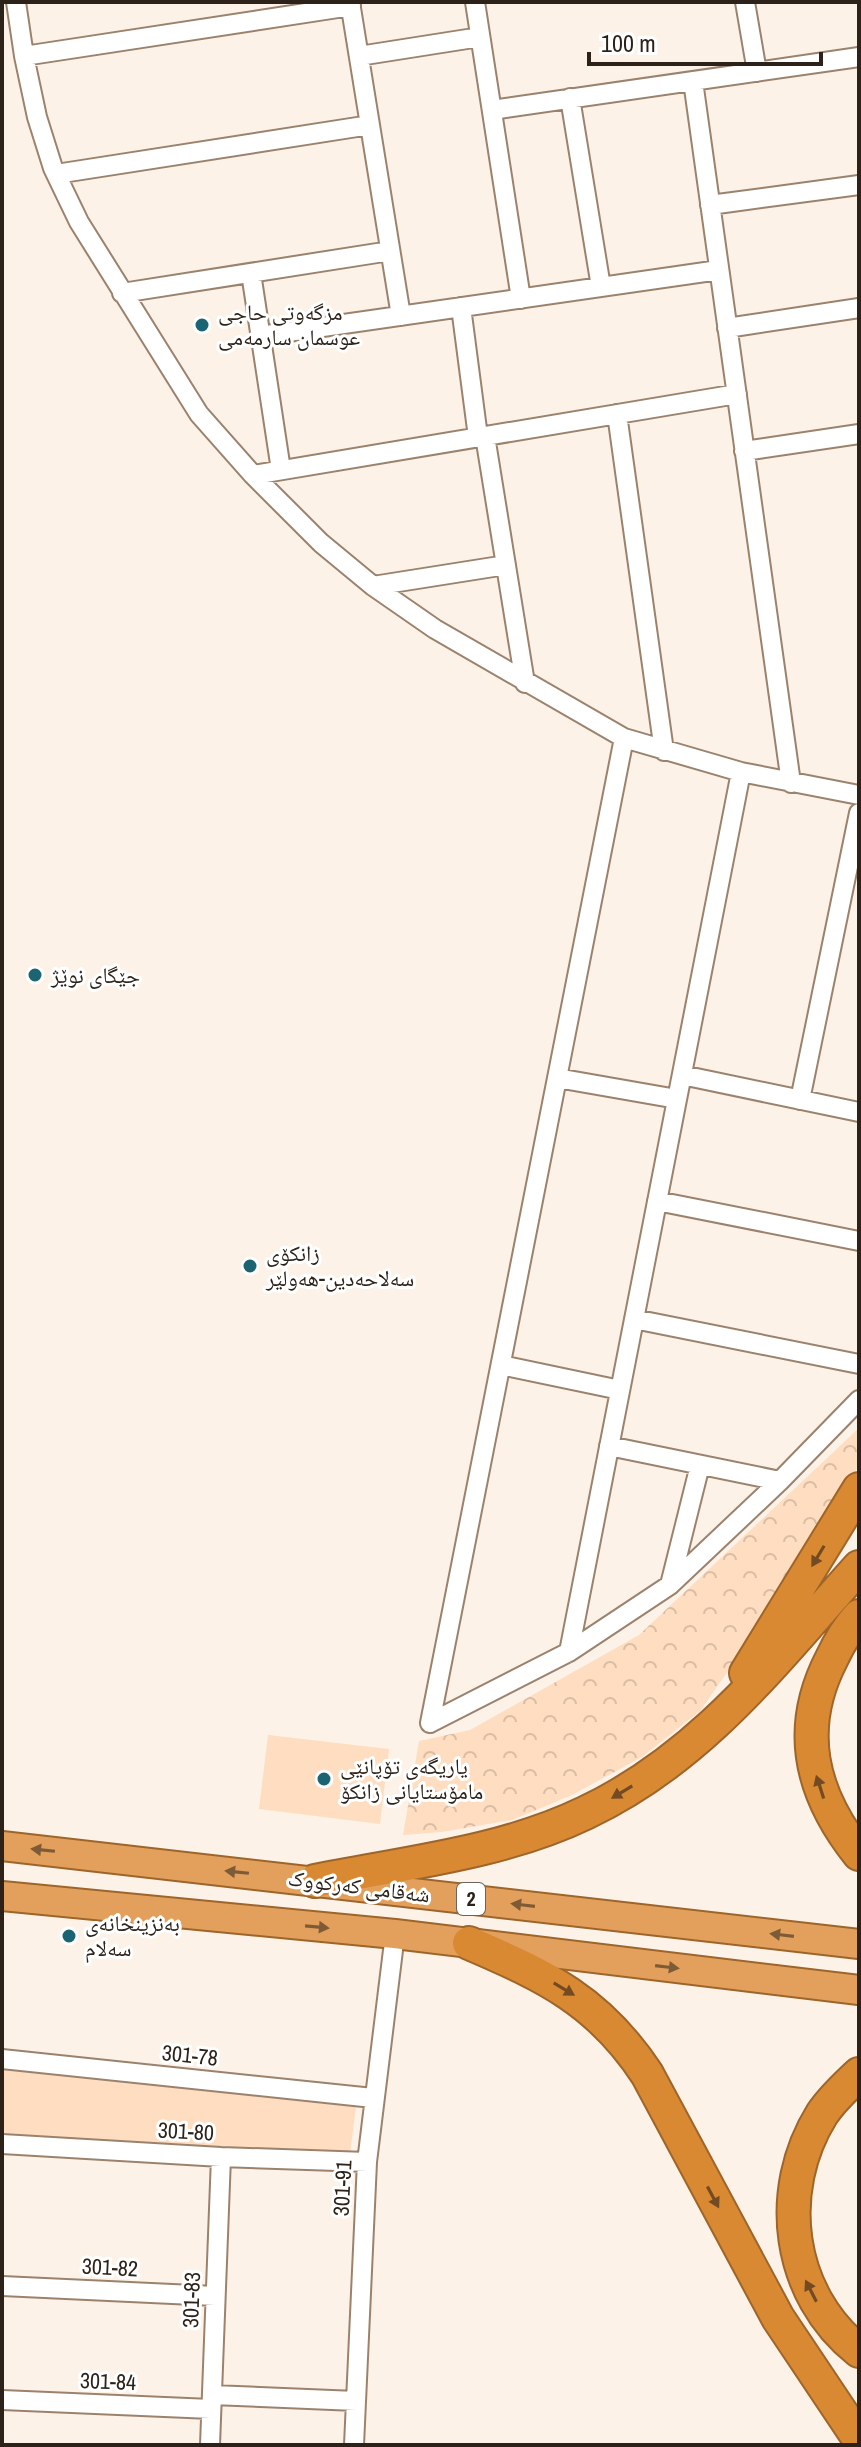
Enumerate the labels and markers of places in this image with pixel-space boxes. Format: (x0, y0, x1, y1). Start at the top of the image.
place label: مزگەوتی حاجی عوسمان سارمەمی (218, 297, 360, 352)
marker: مزگەوتی حاجی عوسمان سارمەمی (193, 316, 211, 334)
place label: جێگای نوێژ (50, 960, 140, 990)
marker: جێگای نوێژ (26, 966, 44, 984)
place label: زانکۆی سەلاحەدین-هەولێر (265, 1238, 414, 1293)
marker: زانکۆی سەلاحەدین-هەولێر (241, 1257, 259, 1275)
place label: یاریگەی تۆپانێی مامۆستایانی زانکۆ (340, 1751, 483, 1806)
marker: یاریگەی تۆپانێی مامۆستایانی زانکۆ (315, 1770, 333, 1788)
place label: بەنزینخانەی سەلام (85, 1908, 180, 1963)
marker: بەنزینخانەی سەلام (60, 1927, 78, 1945)

